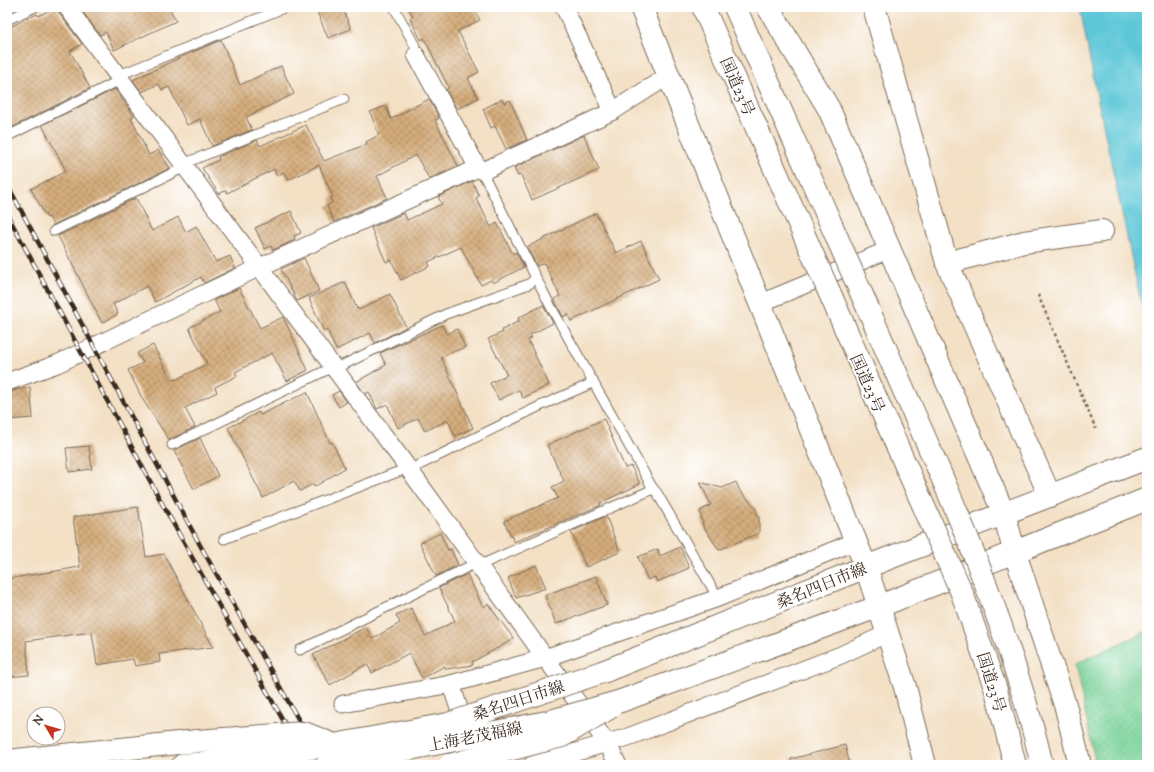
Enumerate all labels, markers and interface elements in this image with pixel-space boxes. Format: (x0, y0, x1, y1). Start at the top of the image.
street label: 国道23号 (713, 54, 759, 120)
street label: 国道23号 (843, 351, 889, 417)
street label: 桑名四日市線 (773, 559, 871, 616)
street label: 国道23号 (970, 650, 1010, 716)
street label: 桑名四日市線 (470, 677, 568, 728)
north arrow (26, 706, 66, 746)
text: N (29, 712, 48, 730)
street label: 上海老茂福線 (426, 718, 525, 759)

